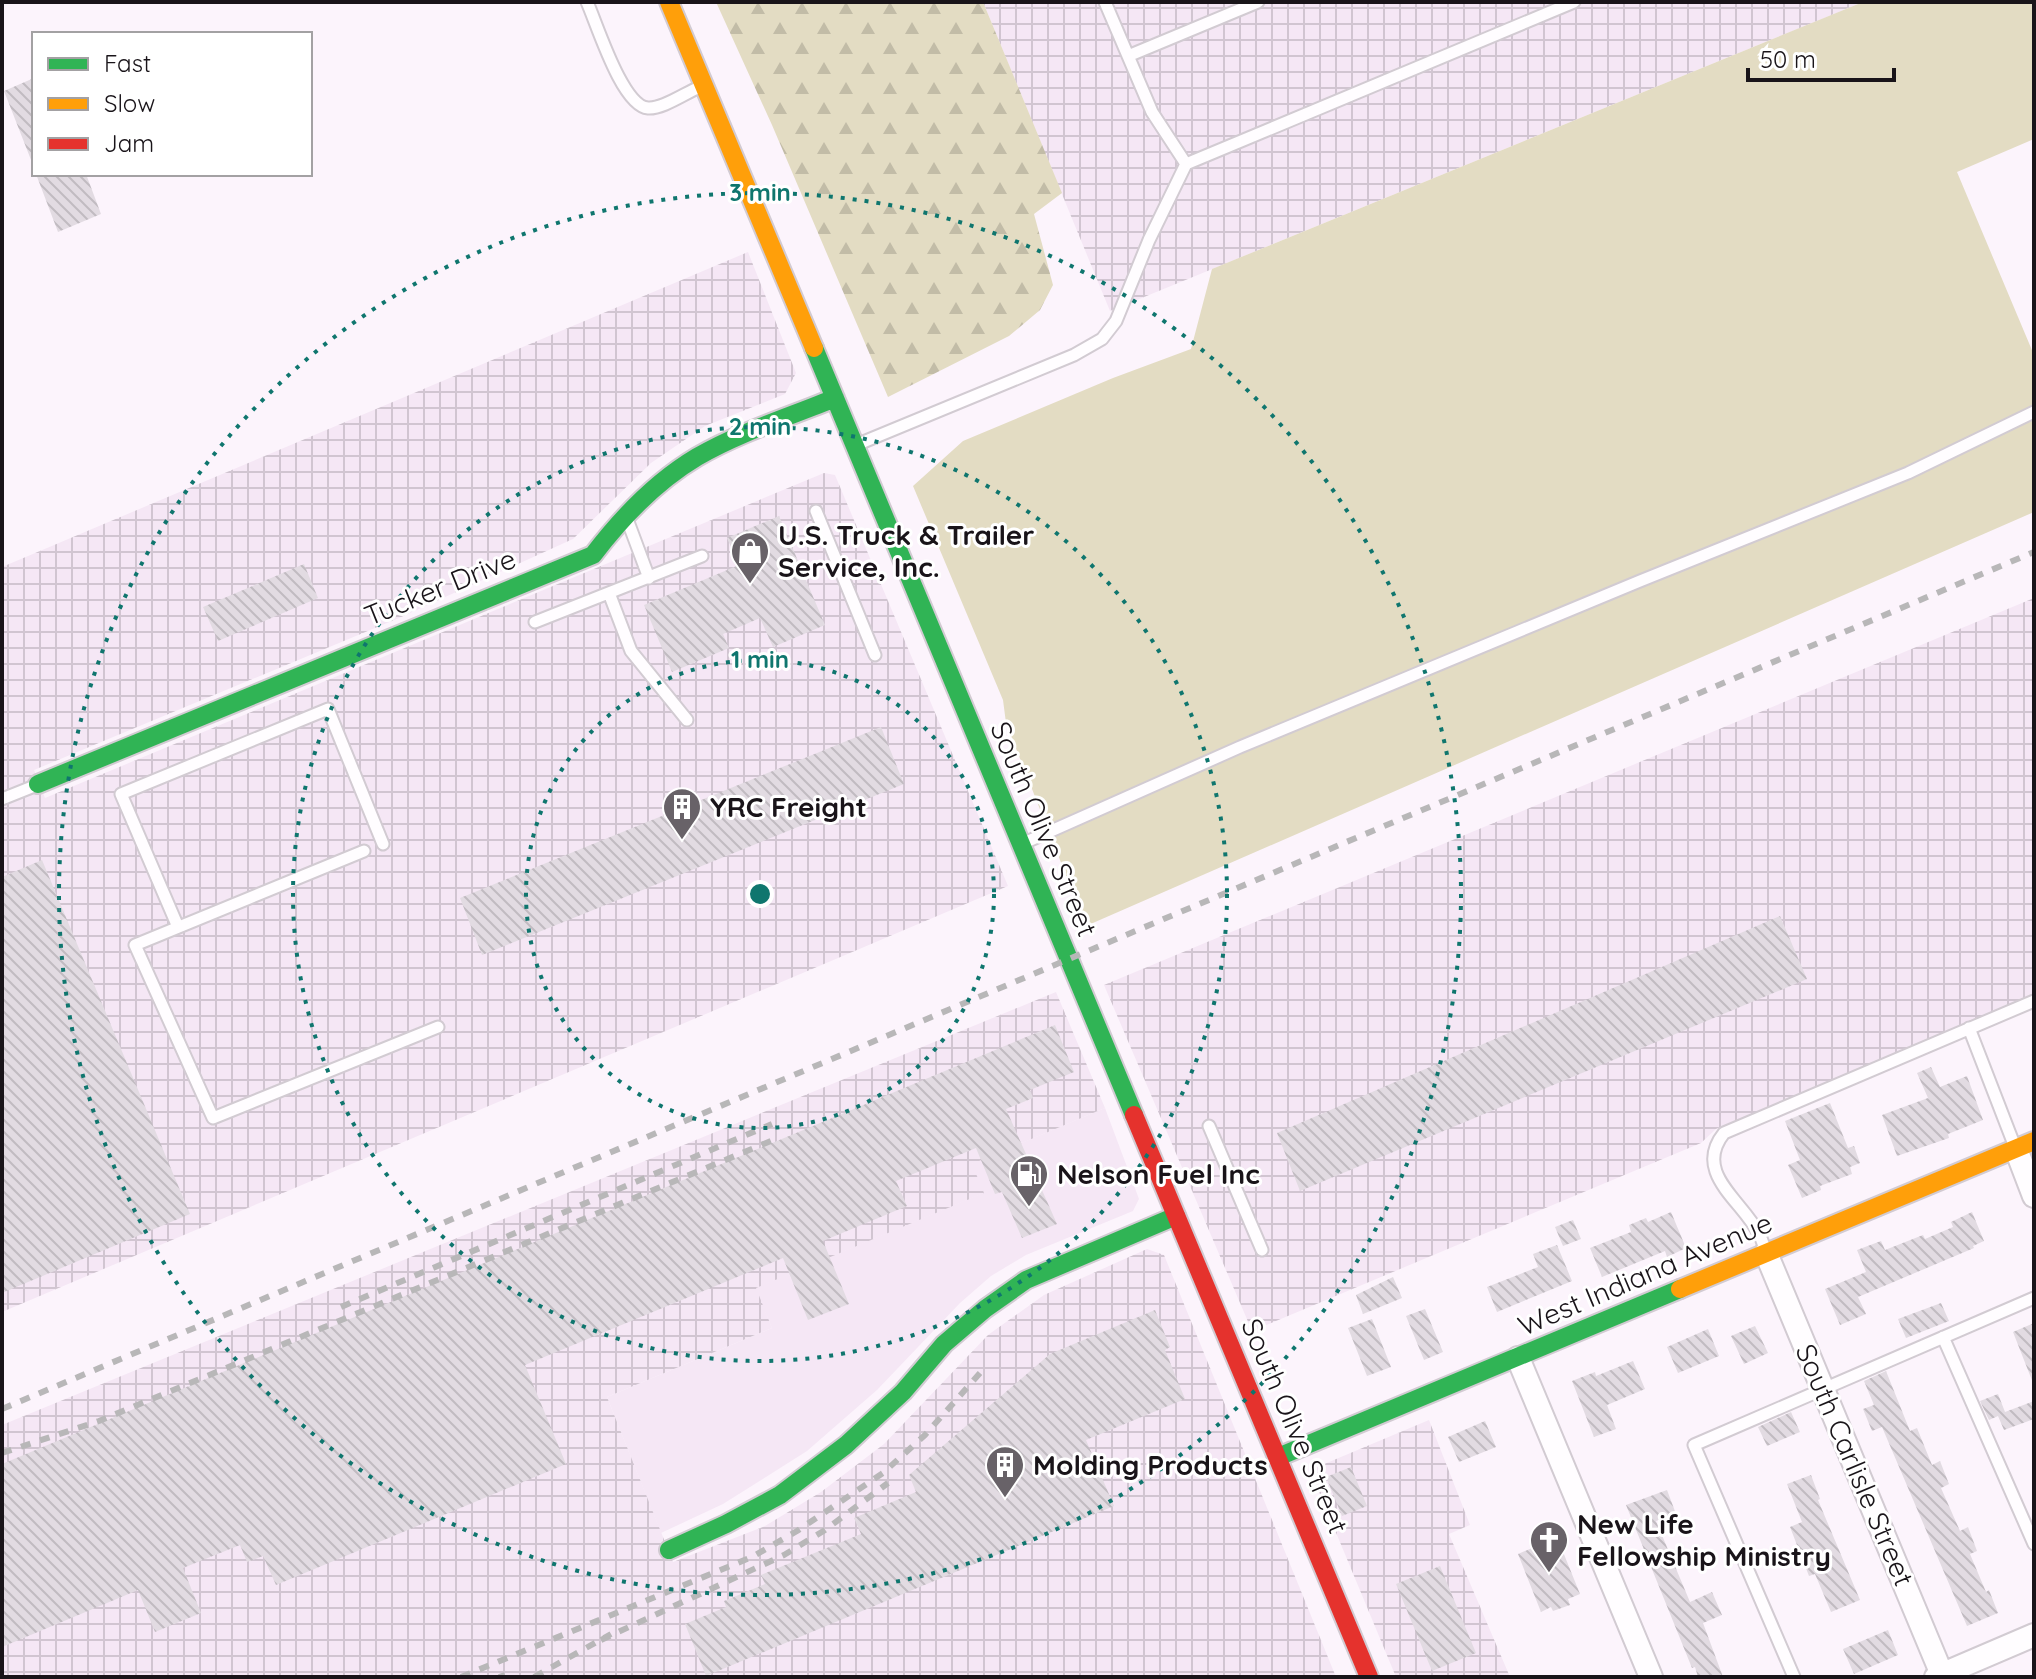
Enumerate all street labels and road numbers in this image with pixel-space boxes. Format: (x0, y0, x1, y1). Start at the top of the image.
street label: Tucker Drive (359, 540, 521, 633)
street label: South Olive Street (983, 716, 1106, 942)
street label: West Indiana Avenue (1513, 1204, 1777, 1343)
street label: South Olive Street (1234, 1313, 1357, 1539)
street label: South Carlisle Street (1789, 1339, 1922, 1591)

